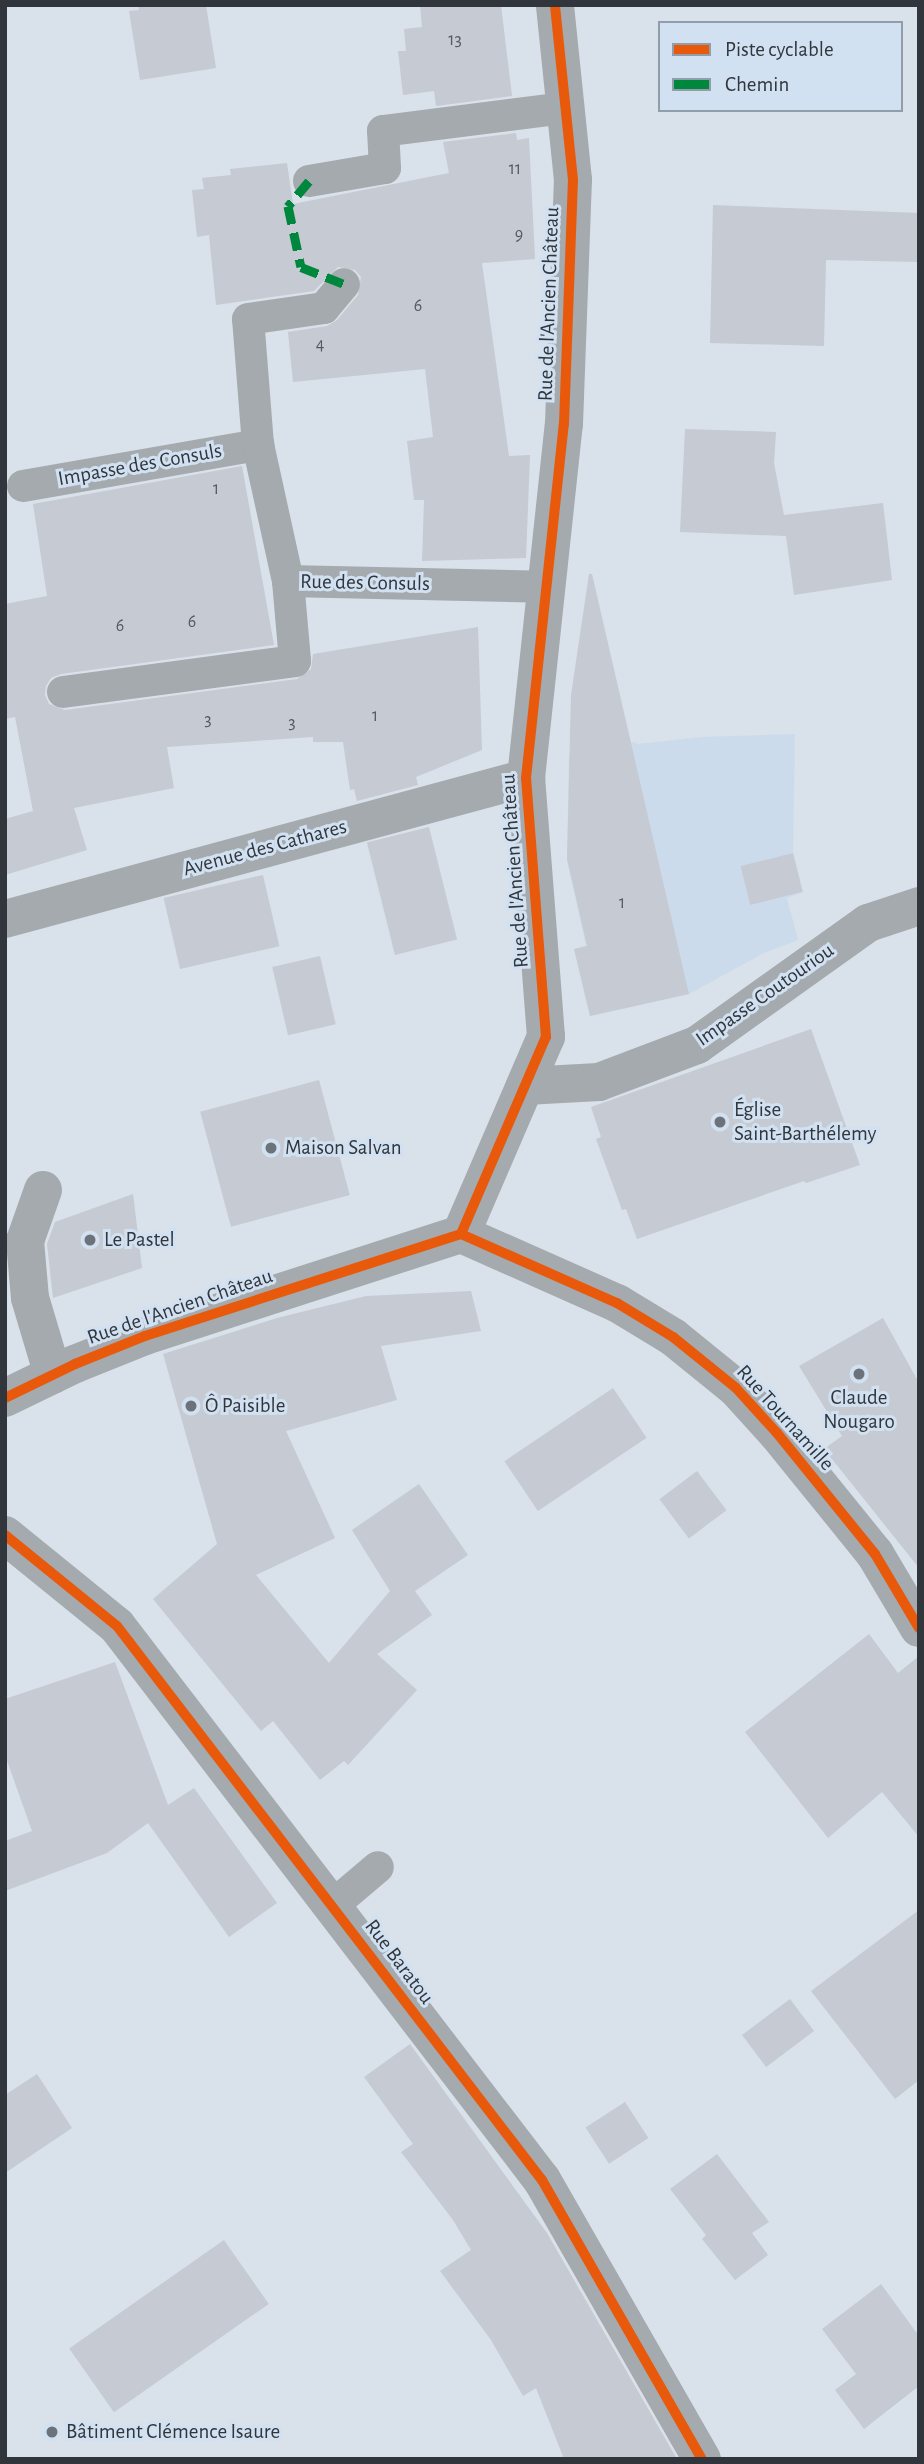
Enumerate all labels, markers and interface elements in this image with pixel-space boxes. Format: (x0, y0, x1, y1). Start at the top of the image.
legend (658, 21, 903, 112)
house number: 13 (448, 29, 462, 51)
text: Piste cyclable (725, 39, 834, 60)
text: Chemin (725, 74, 789, 95)
house number: 11 (509, 158, 521, 180)
street label: Rue de l'Ancien Château (533, 206, 565, 402)
house number: 9 (515, 224, 523, 246)
house number: 6 (414, 295, 422, 317)
house number: 4 (316, 334, 324, 356)
street label: Impasse des Consuls (56, 438, 224, 492)
house number: 1 (213, 478, 219, 500)
street label: Rue des Consuls (300, 569, 430, 597)
house number: 6 (188, 611, 196, 633)
house number: 6 (116, 615, 124, 637)
house number: 1 (372, 705, 378, 727)
house number: 3 (204, 709, 212, 731)
house number: 3 (288, 712, 296, 734)
street label: Rue de l'Ancien Château (496, 773, 534, 969)
street label: Avenue des Cathares (180, 814, 350, 882)
house number: 1 (619, 892, 625, 914)
street label: Impasse Coutouriou (691, 938, 839, 1052)
place label: Église Saint-Barthélemy (734, 1097, 876, 1147)
marker: Église Saint-Barthélemy (712, 1114, 728, 1130)
place label: Maison Salvan (285, 1135, 402, 1161)
marker: Maison Salvan (263, 1140, 279, 1156)
place label: Le Pastel (104, 1227, 175, 1253)
marker: Le Pastel (82, 1232, 98, 1248)
street label: Rue de l'Ancien Château (84, 1263, 276, 1351)
street label: Rue Tournamille (731, 1360, 839, 1476)
marker: Claude Nougaro (851, 1366, 867, 1382)
place label: Claude Nougaro (823, 1385, 895, 1435)
place label: Ô Paisible (205, 1393, 285, 1419)
marker: Ô Paisible (183, 1398, 199, 1414)
street label: Rue Baratou (359, 1915, 439, 2009)
place label: Bâtiment Clémence Isaure (66, 2419, 280, 2445)
marker: Bâtiment Clémence Isaure (44, 2424, 60, 2440)

